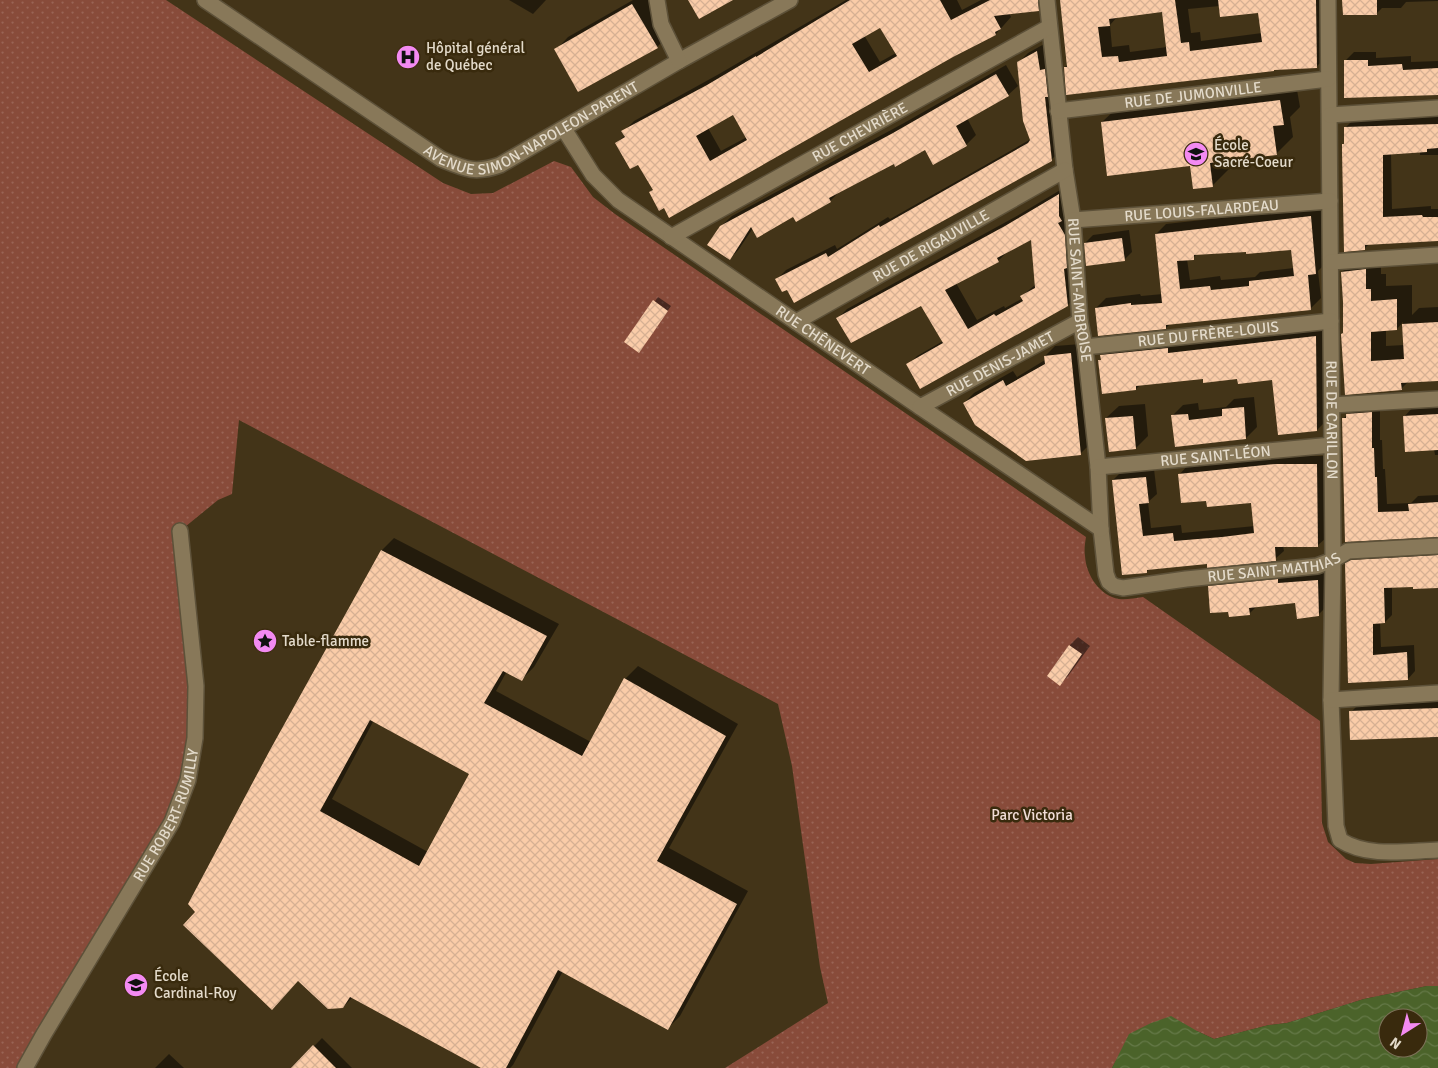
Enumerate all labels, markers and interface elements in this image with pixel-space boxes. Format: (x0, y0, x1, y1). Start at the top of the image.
place label: Hôpital général de Québec (426, 39, 525, 74)
hospital icon: Hôpital général de Québec (395, 44, 421, 70)
street label: AVENUE SIMON-NAPOLEON-PARENT (420, 77, 642, 179)
street label: RUE DE JUMONVILLE (1123, 78, 1263, 112)
street label: RUE CHEVRIÈRE (809, 98, 911, 166)
place label: École Sacré-Coeur (1214, 135, 1293, 171)
school or university icon: École Sacré-Coeur (1183, 141, 1209, 167)
street label: RUE LOUIS-FALARDEAU (1124, 196, 1280, 225)
street label: RUE DE RIGAUVILLE (869, 206, 992, 286)
street label: RUE SAINT-AMBROISE (1064, 217, 1096, 363)
street label: RUE CHÊNEVERT (772, 302, 874, 379)
street label: RUE DU FRÈRE-LOUIS (1137, 318, 1280, 350)
street label: RUE DENIS-JAMET (943, 327, 1058, 400)
street label: RUE DE CARILLON (1322, 360, 1341, 480)
street label: RUE SAINT-LÉON (1159, 442, 1271, 470)
street label: RUE SAINT-MATHIAS (1207, 548, 1344, 586)
place icon: Table-flamme (252, 628, 278, 654)
place label: Table-flamme (282, 632, 369, 650)
street label: RUE ROBERT-RUMILLY (129, 747, 202, 885)
park label: Parc Victoria (991, 806, 1073, 824)
place label: École Cardinal-Roy (154, 966, 237, 1002)
school or university icon: École Cardinal-Roy (123, 972, 149, 998)
north arrow (1378, 1008, 1428, 1058)
text: N (1387, 1033, 1405, 1053)

